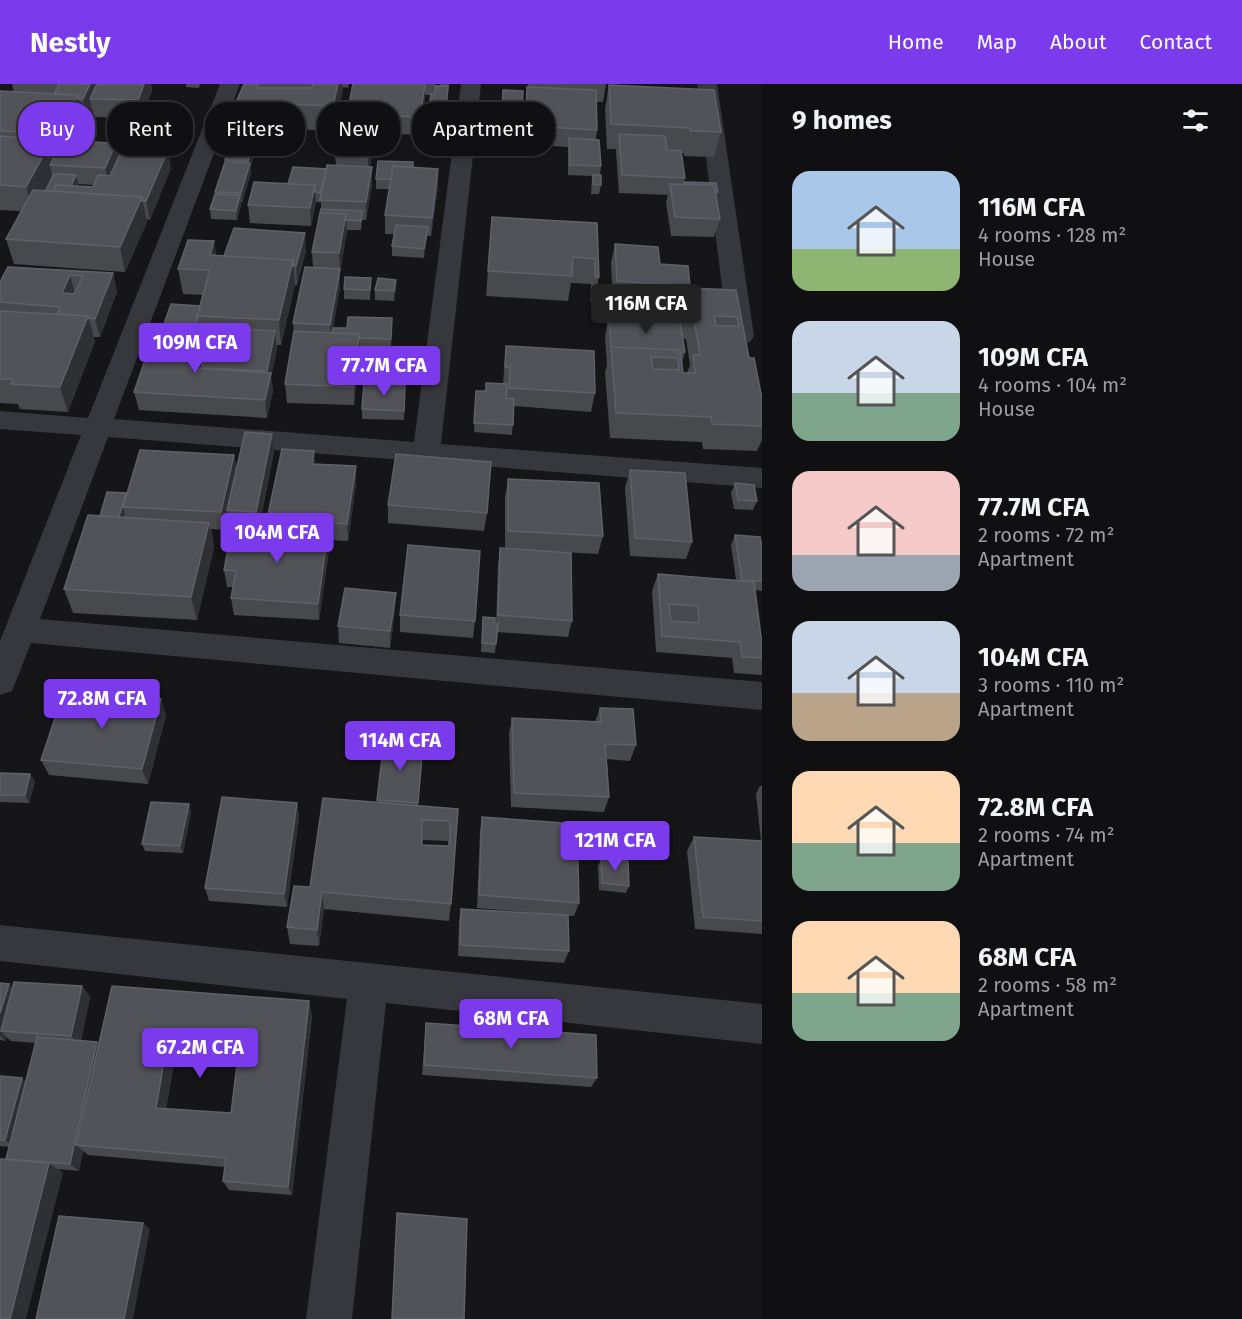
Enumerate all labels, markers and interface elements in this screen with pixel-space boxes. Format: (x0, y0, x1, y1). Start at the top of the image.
text: Nestly (30, 26, 111, 59)
text: Home (888, 29, 944, 55)
text: Map (977, 29, 1017, 55)
text: About (1050, 29, 1107, 55)
text: Contact (1140, 29, 1212, 55)
chip: Buy (18, 102, 95, 156)
chip: Rent (107, 102, 193, 156)
chip: Filters (205, 102, 305, 156)
chip: New (317, 102, 400, 156)
chip: Apartment (412, 102, 555, 156)
icon: filters (1179, 104, 1212, 137)
text: 9 homes (792, 105, 892, 136)
text: 116M CFA (978, 192, 1085, 223)
icon: home (840, 195, 912, 267)
text: 4 rooms · 128 m² (978, 223, 1126, 247)
text: House (978, 247, 1035, 271)
pin: 116M CFA (584, 284, 708, 335)
text: 116M CFA (605, 291, 687, 315)
pin: 109M CFA (133, 323, 257, 374)
text: 109M CFA (153, 330, 237, 354)
text: 109M CFA (978, 342, 1088, 373)
icon: home (840, 345, 912, 417)
pin: 77.7M CFA (315, 346, 453, 397)
text: 77.7M CFA (341, 353, 427, 377)
text: 4 rooms · 104 m² (978, 373, 1127, 397)
text: House (978, 397, 1035, 421)
text: 77.7M CFA (978, 492, 1089, 523)
icon: home (840, 495, 912, 567)
pin: 104M CFA (215, 513, 339, 564)
text: 104M CFA (235, 520, 319, 544)
text: 2 rooms · 72 m² (978, 523, 1114, 547)
text: Apartment (978, 547, 1074, 571)
text: 104M CFA (978, 642, 1088, 673)
icon: home (840, 645, 912, 717)
text: 3 rooms · 110 m² (978, 673, 1124, 697)
pin: 72.8M CFA (33, 679, 171, 730)
text: 72.8M CFA (58, 686, 146, 710)
text: Apartment (978, 697, 1074, 721)
pin: 114M CFA (338, 721, 462, 772)
text: 114M CFA (359, 728, 441, 752)
text: 72.8M CFA (978, 792, 1093, 823)
icon: home (840, 795, 912, 867)
pin: 121M CFA (553, 821, 677, 872)
text: 2 rooms · 74 m² (978, 823, 1115, 847)
text: 121M CFA (575, 828, 655, 852)
text: Apartment (978, 847, 1074, 871)
text: 68M CFA (978, 942, 1076, 973)
icon: home (840, 945, 912, 1017)
text: 2 rooms · 58 m² (978, 973, 1117, 997)
text: Apartment (978, 997, 1074, 1021)
pin: 68M CFA (456, 999, 566, 1050)
text: 68M CFA (473, 1006, 549, 1030)
pin: 67.2M CFA (131, 1028, 269, 1079)
text: 67.2M CFA (156, 1035, 244, 1059)

